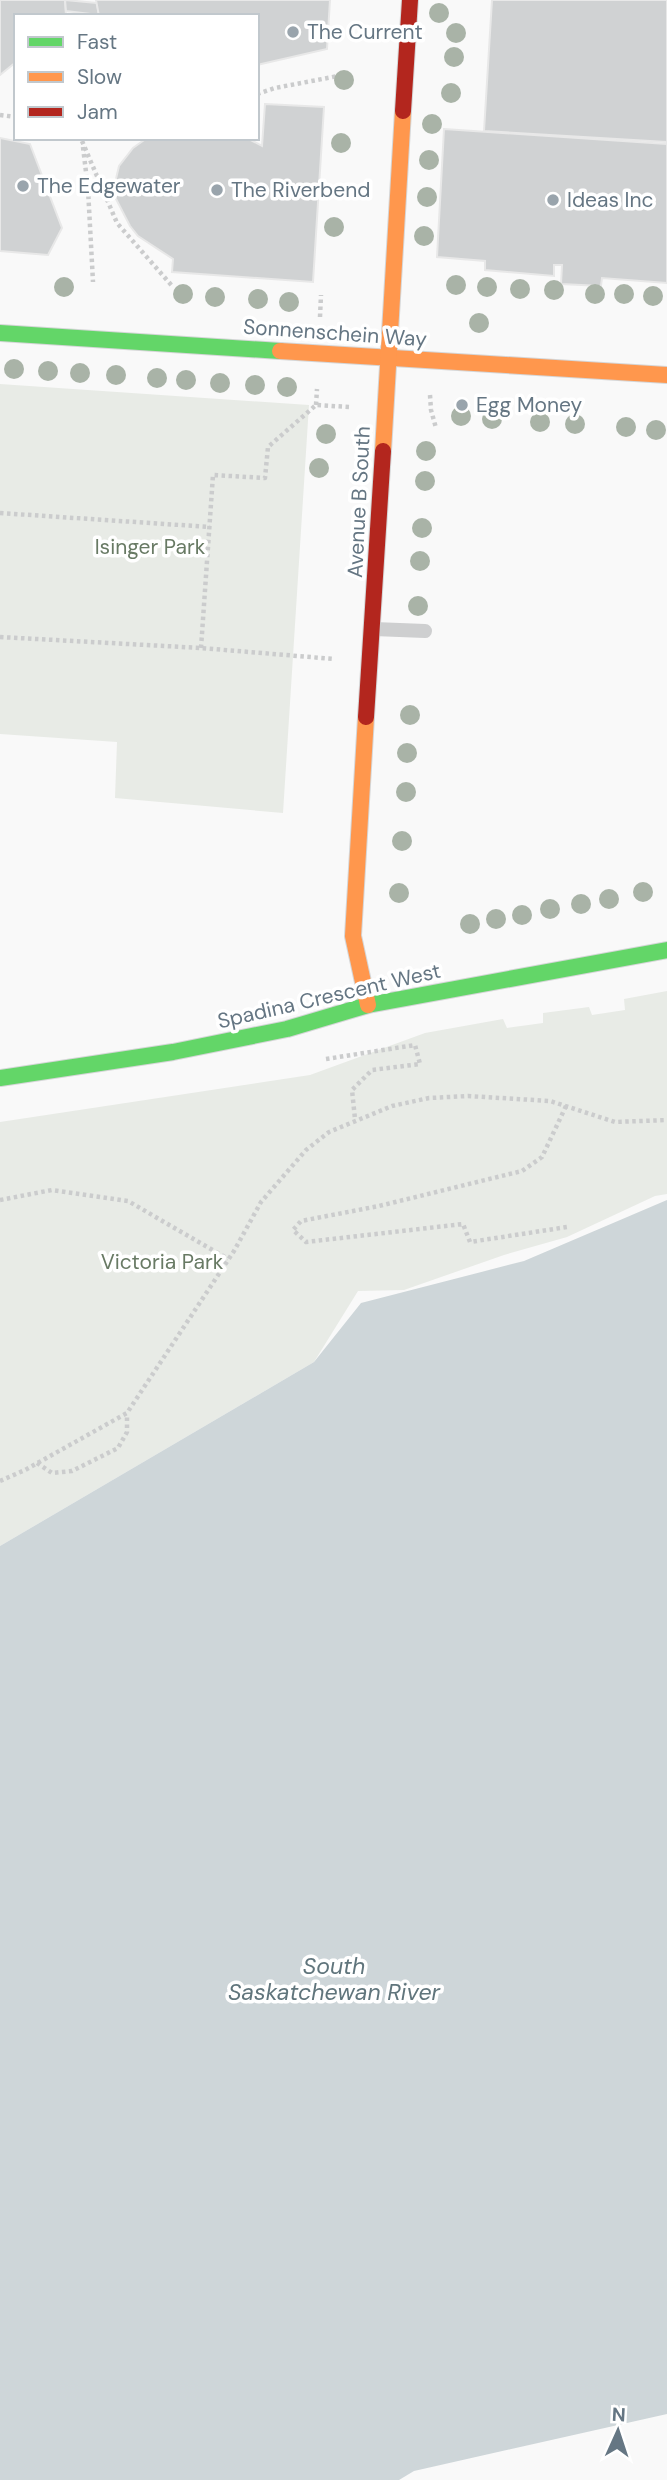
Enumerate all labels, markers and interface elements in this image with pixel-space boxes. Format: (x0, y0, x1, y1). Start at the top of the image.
legend (14, 14, 259, 140)
place label: The Current (307, 18, 423, 46)
marker: The Current (285, 24, 301, 40)
text: Fast (77, 28, 117, 56)
text: Slow (77, 63, 122, 91)
text: Jam (77, 98, 118, 126)
place label: The Edgewater (37, 172, 181, 200)
place label: The Riverbend (231, 176, 370, 204)
marker: The Edgewater (15, 178, 31, 194)
marker: The Riverbend (209, 182, 225, 198)
place label: Ideas Inc (567, 186, 654, 214)
marker: Ideas Inc (545, 192, 561, 208)
street label: Sonnenschein Way (242, 313, 428, 353)
place label: Egg Money (476, 391, 583, 419)
marker: Egg Money (454, 397, 470, 413)
street label: Avenue B South (341, 425, 377, 579)
park label: Isinger Park (95, 533, 206, 561)
street label: Spadina Crescent West (215, 957, 443, 1035)
park label: Victoria Park (101, 1248, 224, 1276)
water label: South Saskatchewan River (228, 1951, 442, 2007)
north arrow (583, 2396, 653, 2466)
text: N (611, 2402, 626, 2427)

